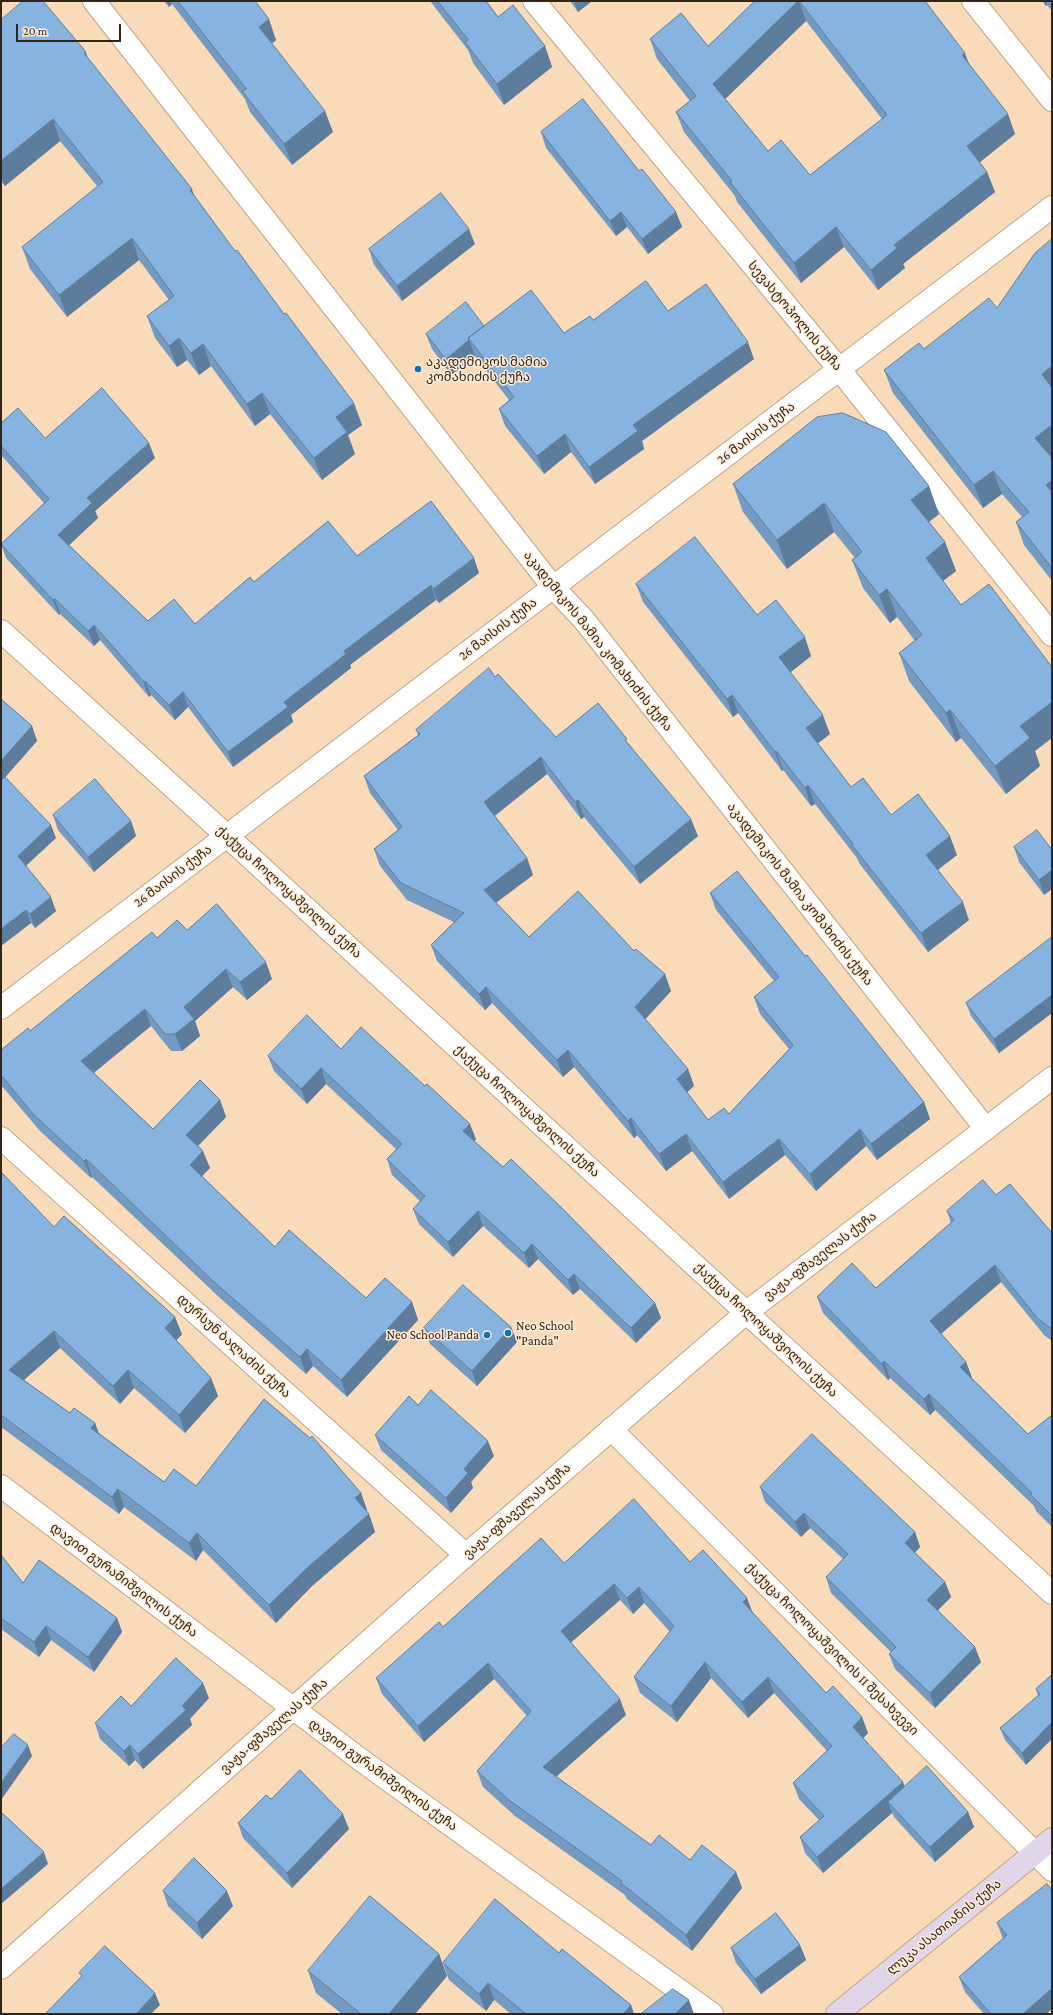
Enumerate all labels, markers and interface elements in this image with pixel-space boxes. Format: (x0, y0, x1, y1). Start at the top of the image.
scale bar (18, 16, 123, 42)
text: 20 m (23, 24, 47, 38)
street label: სევასტოპოლის ქუჩა (745, 258, 845, 374)
place label: აკადემიკოს მამია კომახიძის ქუჩა (426, 354, 548, 385)
marker: აკადემიკოს მამია კომახიძის ქუჩა (413, 364, 423, 374)
street label: 26 მაისის ქუჩა (714, 399, 798, 467)
street label: აკადემიკოს მამია კომახიძის ქუჩა (520, 547, 676, 735)
street label: 26 მაისის ქუჩა (456, 595, 540, 663)
street label: აკადემიკოს მამია კომახიძის ქუჩა (724, 799, 876, 989)
street label: ქაქუცა ჩოლოყაშვილის ქუჩა (213, 823, 365, 961)
street label: 26 მაისის ქუჩა (131, 842, 215, 910)
street label: ქაქუცა ჩოლოყაშვილის ქუჩა (451, 1042, 603, 1180)
street label: ვაჟა-ფშაველას ქუჩა (760, 1208, 880, 1304)
street label: ქაქუცა ჩოლოყაშვილის ქუჩა (691, 1259, 841, 1401)
street label: დურსუნ ბალაძის ქუჩა (174, 1291, 294, 1401)
place label: Neo School "Panda" (516, 1318, 574, 1349)
place label: Neo School Panda (387, 1327, 479, 1343)
marker: Neo School "Panda" (503, 1328, 513, 1338)
marker: Neo School Panda (482, 1330, 492, 1340)
street label: ვაჟა-ფშაველას ქუჩა (460, 1460, 574, 1562)
street label: დავით გურამიშვილის ქუჩა (47, 1519, 201, 1641)
street label: ქაქუცა ჩოლოყაშვილის II შესახვევი (742, 1559, 922, 1739)
street label: ვაჟა-ფშაველას ქუჩა (217, 1675, 331, 1777)
street label: დავით გურამიშვილის ქუჩა (305, 1716, 461, 1834)
street label: ლუკა ასათიანის ქუჩა (884, 1876, 1004, 1978)

